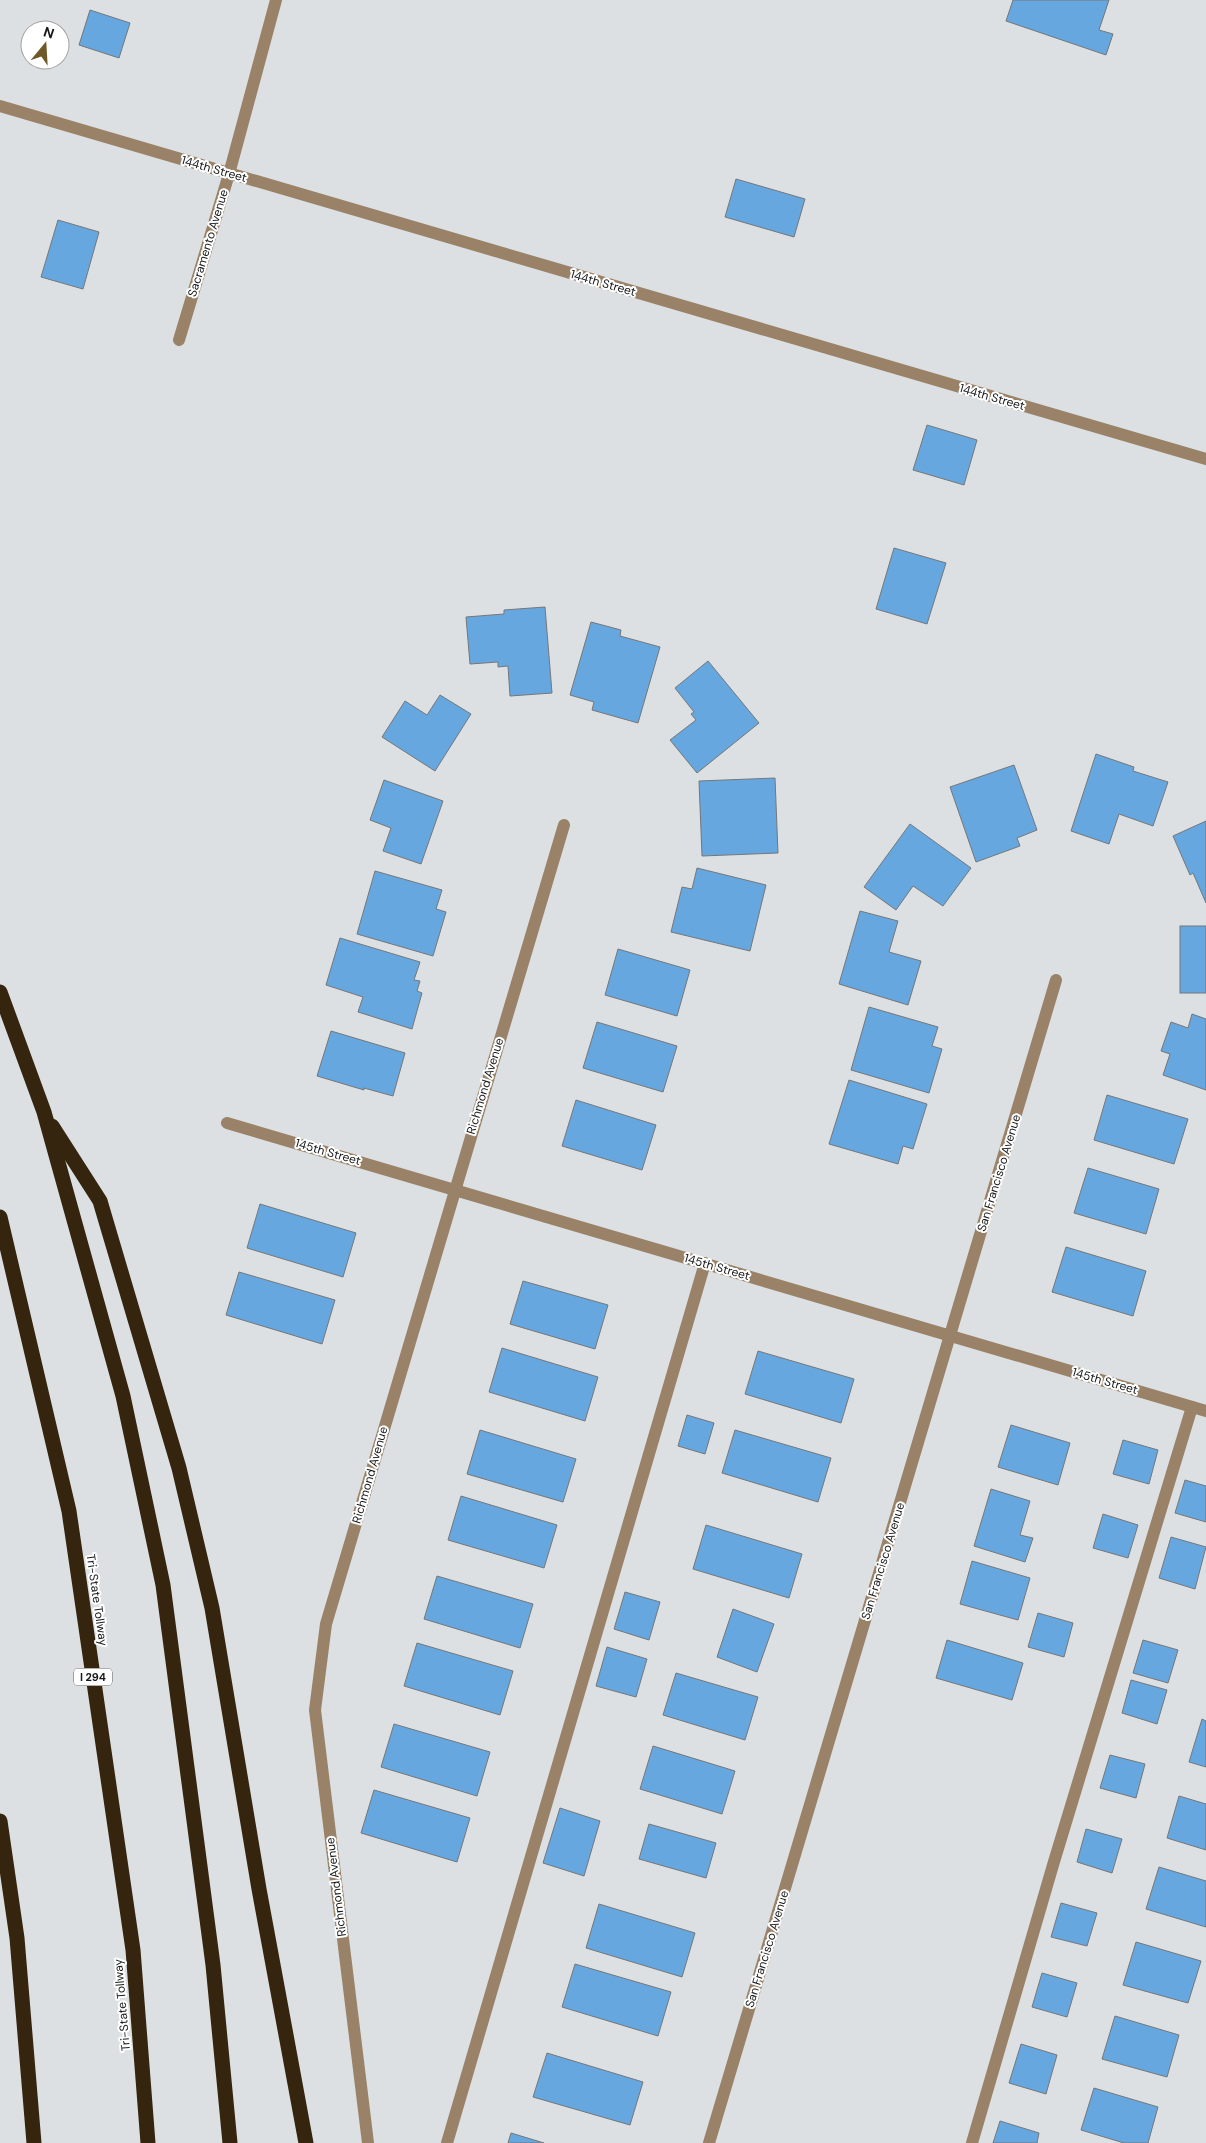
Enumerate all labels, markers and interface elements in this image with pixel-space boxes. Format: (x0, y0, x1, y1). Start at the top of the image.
north arrow (20, 20, 70, 70)
text: N (41, 22, 57, 43)
street label: 144th Street (180, 152, 249, 186)
street label: Sacramento Avenue (184, 187, 232, 299)
street label: 144th Street (569, 266, 638, 300)
street label: 144th Street (958, 380, 1027, 414)
street label: Richmond Avenue (463, 1036, 507, 1136)
street label: San Francisco Avenue (974, 1112, 1024, 1233)
street label: 145th Street (294, 1135, 363, 1169)
street label: 145th Street (683, 1250, 752, 1284)
street label: 145th Street (1071, 1364, 1140, 1398)
street label: Richmond Avenue (349, 1425, 392, 1525)
street label: San Francisco Avenue (858, 1500, 908, 1621)
street label: Tri-State Tollway (83, 1553, 111, 1647)
road number: I 294 (74, 1668, 112, 1685)
street label: Richmond Avenue (322, 1836, 350, 1938)
street label: San Francisco Avenue (742, 1888, 792, 2009)
street label: Tri-State Tollway (110, 1958, 134, 2052)

